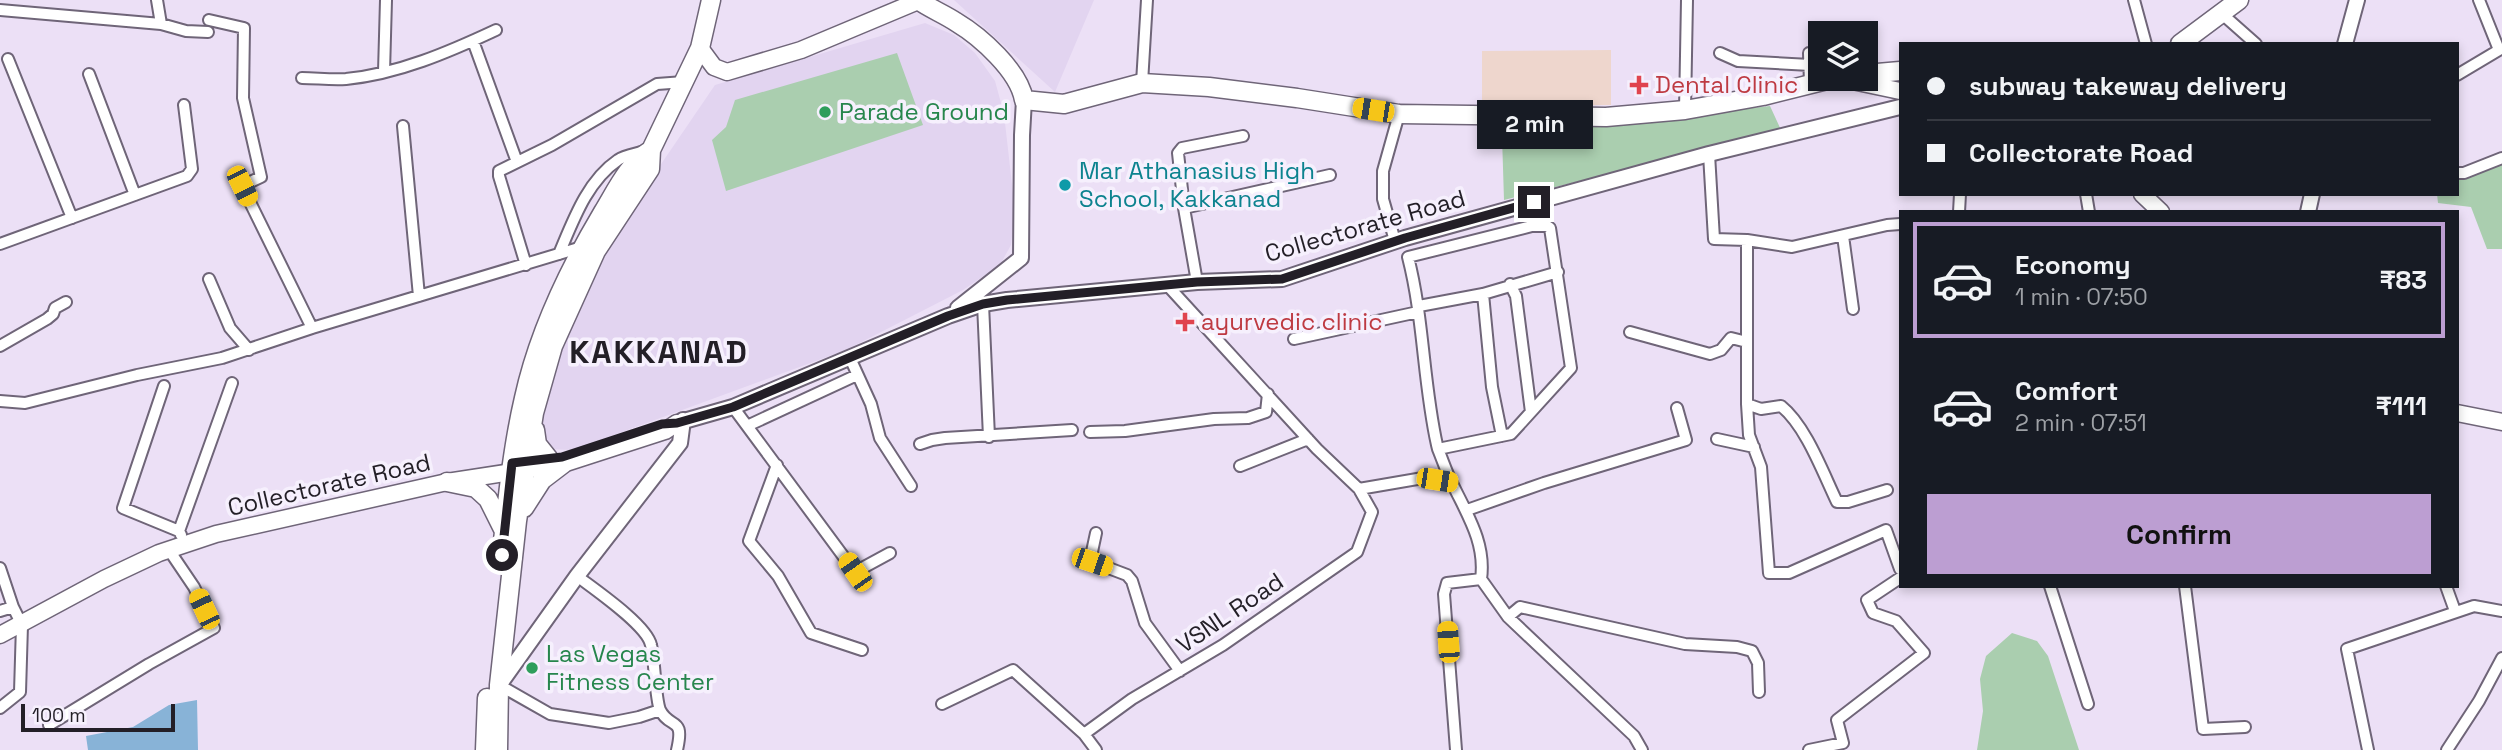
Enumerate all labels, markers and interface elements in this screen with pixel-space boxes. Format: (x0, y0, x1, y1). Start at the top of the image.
map controls (1808, 21, 1878, 91)
button: layers (1808, 21, 1878, 91)
place label: Dental Clinic (1655, 69, 1798, 100)
text: subway takeway delivery (1969, 69, 2287, 103)
marker: Dental Clinic (1629, 75, 1649, 95)
place label: Parade Ground (839, 96, 1009, 127)
car (1351, 96, 1396, 124)
callout: 2 min (1476, 100, 1592, 150)
marker: Parade Ground (817, 104, 833, 120)
text: 2 min (1505, 109, 1565, 139)
text: Collectorate Road (1969, 136, 2193, 170)
place label: Mar Athanasius High School, Kakkanad (1079, 155, 1315, 214)
car (224, 163, 261, 209)
marker: Mar Athanasius High School, Kakkanad (1057, 177, 1073, 193)
street label: Collectorate Road (1261, 182, 1469, 269)
route end (1518, 186, 1550, 218)
text: Economy (2015, 248, 2131, 282)
icon: car (1931, 249, 1994, 312)
text: ₹83 (2379, 263, 2427, 297)
text: 1 min · 07:50 (2015, 282, 2148, 312)
place label: ayurvedic clinic (1201, 306, 1383, 337)
marker: ayurvedic clinic (1175, 312, 1195, 332)
district label: KAKKANAD (569, 332, 749, 372)
text: Comfort (2015, 374, 2118, 408)
icon: car (1931, 375, 1994, 438)
text: ₹111 (2376, 389, 2427, 423)
text: 2 min · 07:51 (2015, 408, 2147, 438)
street label: Collectorate Road (225, 446, 433, 523)
car (1415, 466, 1460, 494)
button: Confirm (1927, 494, 2431, 574)
route start (486, 539, 518, 571)
car (1069, 545, 1116, 579)
car (835, 549, 876, 595)
street label: VSNL Road (1170, 565, 1289, 660)
car (186, 586, 223, 632)
car (1437, 620, 1460, 664)
place label: Las Vegas Fitness Center (546, 638, 714, 697)
marker: Las Vegas Fitness Center (524, 660, 540, 676)
scale bar (21, 701, 175, 733)
text: 100 m (32, 703, 86, 728)

